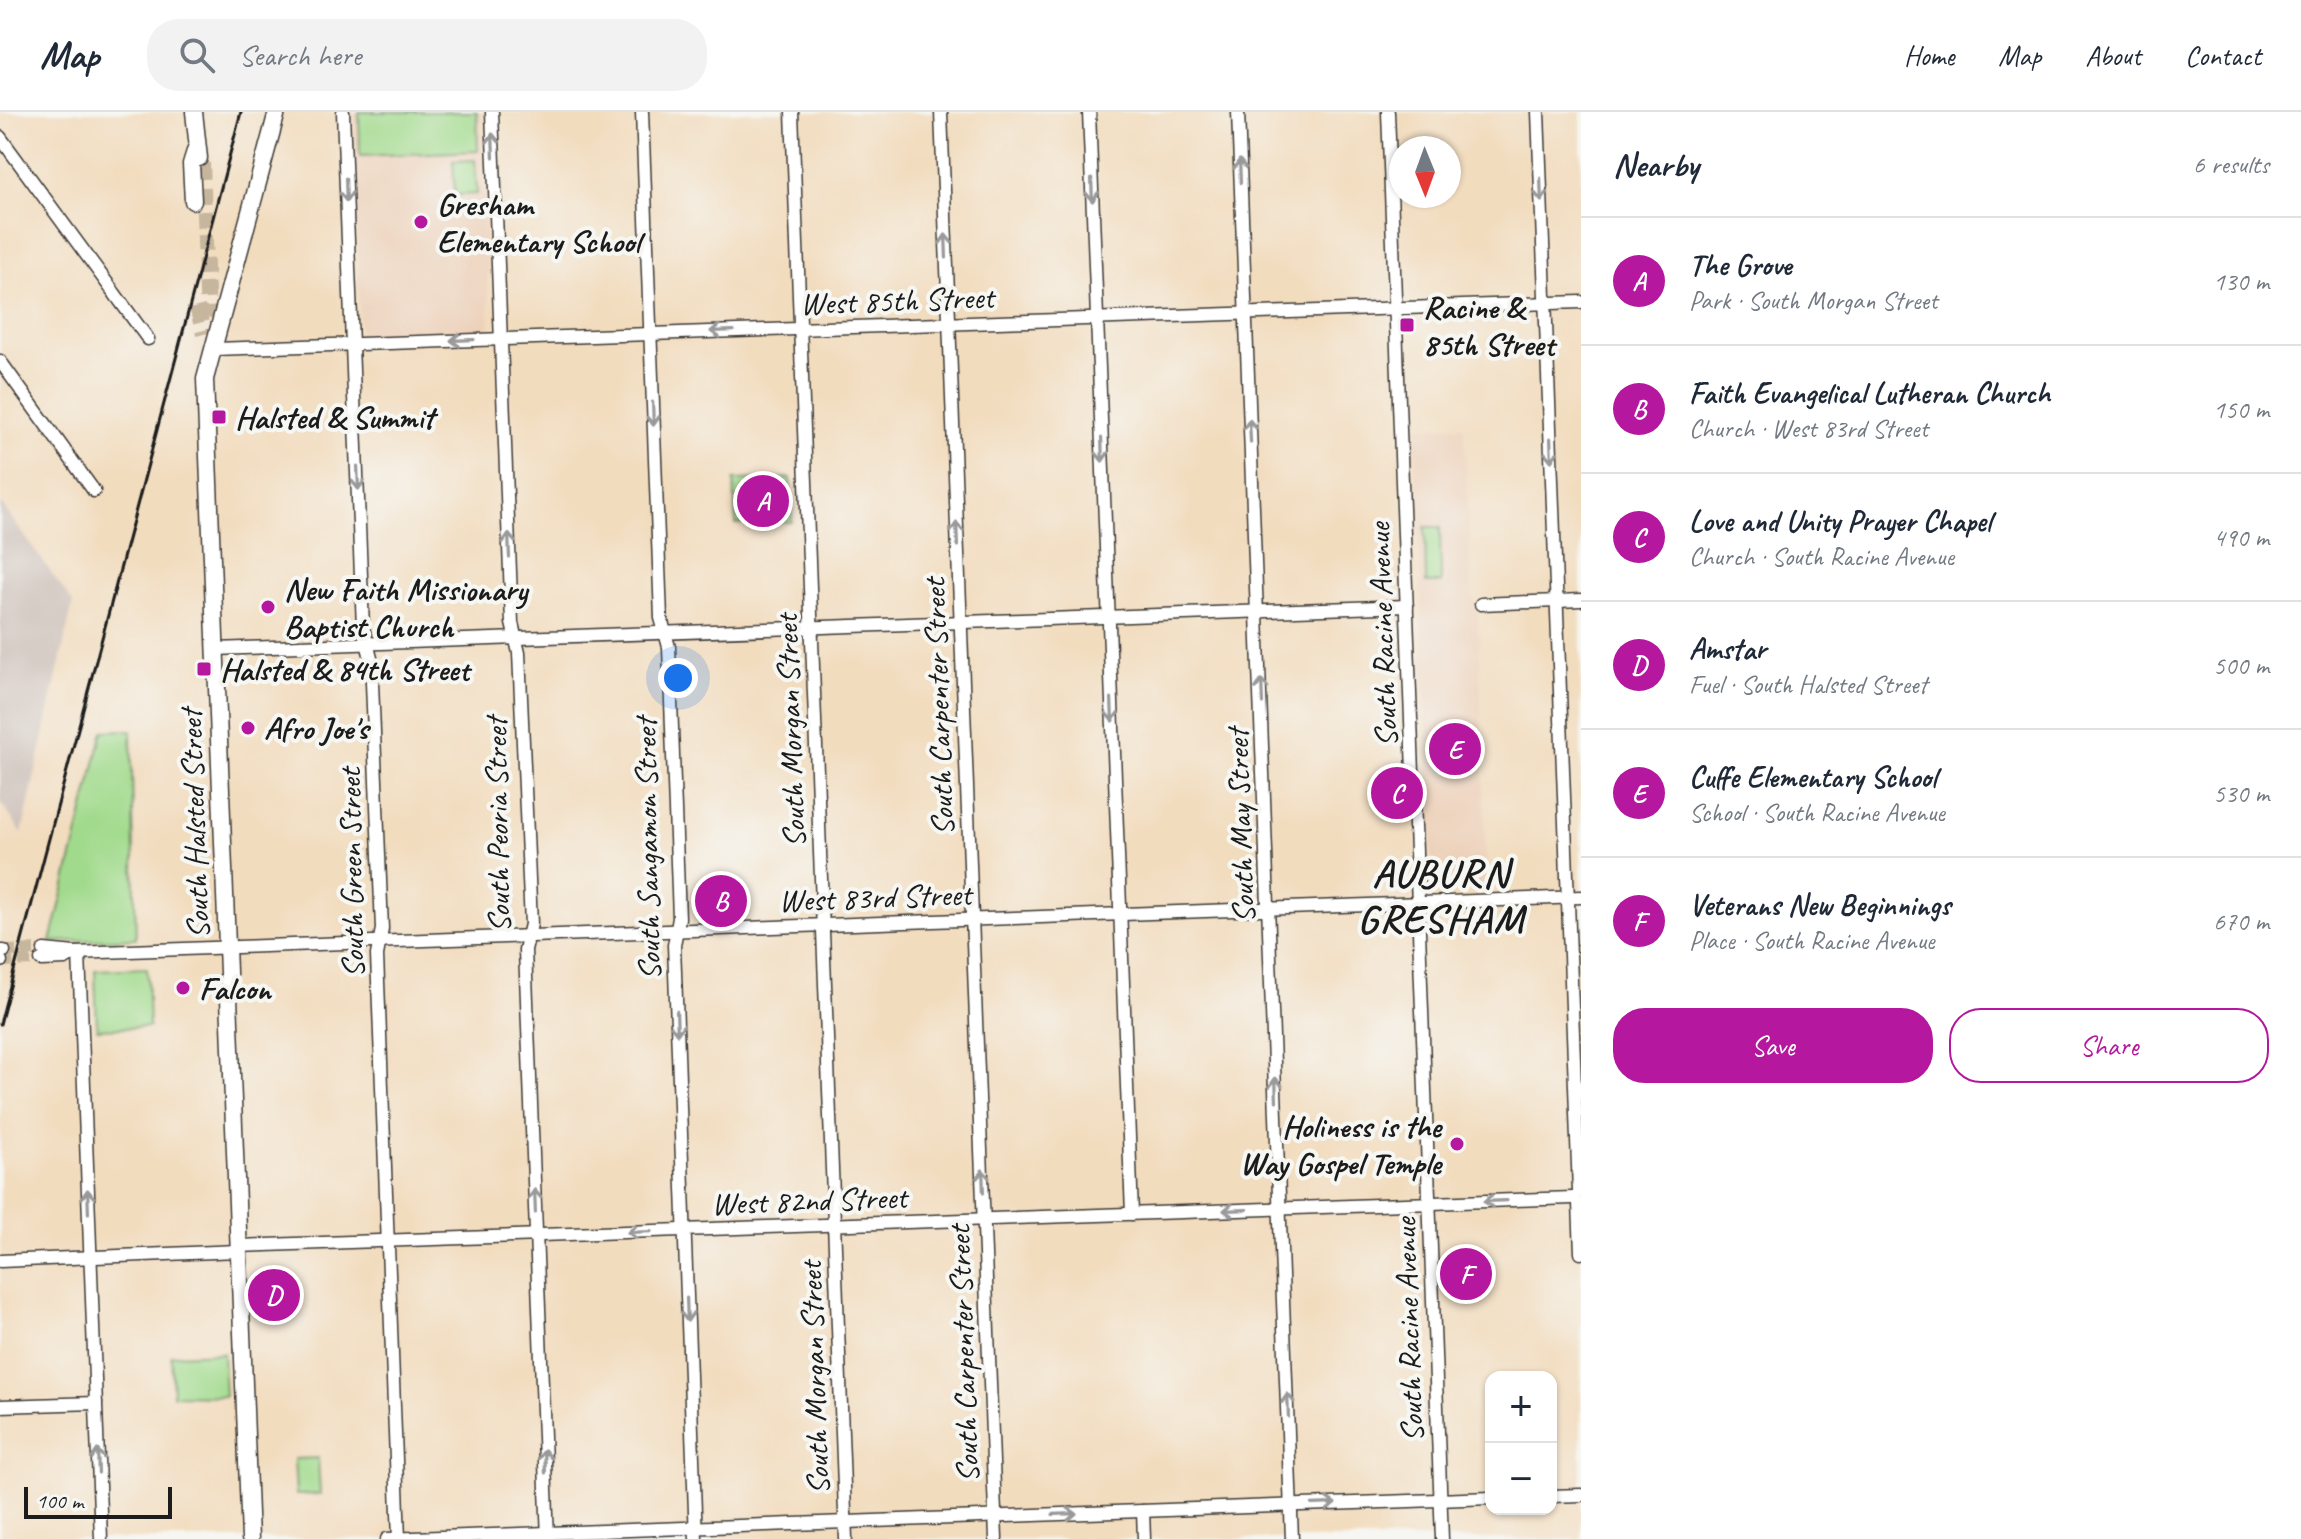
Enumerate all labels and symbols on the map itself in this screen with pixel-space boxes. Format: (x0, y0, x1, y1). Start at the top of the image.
one-way arrow (486, 132, 501, 159)
north arrow (1389, 136, 1461, 208)
one-way arrow (1233, 158, 1248, 185)
one-way arrow (339, 176, 354, 203)
one-way arrow (1085, 176, 1100, 203)
one-way arrow (1533, 176, 1548, 203)
place label: Gresham Elementary School (437, 184, 646, 262)
marker: Gresham Elementary School (412, 213, 430, 231)
one-way arrow (939, 233, 954, 260)
street label: West 85th Street (799, 277, 998, 324)
place label: Racine & 85th Street (1423, 287, 1558, 365)
marker: Racine & 85th Street (1398, 316, 1416, 334)
one-way arrow (709, 324, 736, 339)
one-way arrow (449, 333, 476, 348)
place label: Halsted & Summit (235, 397, 438, 438)
one-way arrow (645, 400, 660, 427)
marker: Halsted & Summit (210, 408, 228, 426)
one-way arrow (1243, 418, 1258, 445)
one-way arrow (1095, 436, 1110, 463)
one-way arrow (1543, 436, 1558, 463)
one-way arrow (350, 464, 365, 491)
pin: A (737, 471, 789, 531)
street label: South Racine Avenue (1358, 520, 1407, 748)
one-way arrow (950, 521, 965, 548)
one-way arrow (501, 532, 516, 559)
place label: New Faith Missionary Baptist Church (284, 569, 530, 647)
street label: South Carpenter Street (913, 574, 963, 836)
marker: New Faith Missionary Baptist Church (259, 598, 277, 616)
street label: South Morgan Street (766, 610, 815, 848)
place label: Halsted & 84th Street (220, 649, 472, 690)
your location (658, 658, 698, 698)
marker: Halsted & 84th Street (195, 660, 213, 678)
one-way arrow (1254, 678, 1269, 705)
one-way arrow (1105, 696, 1120, 723)
street label: South Halsted Street (170, 704, 219, 939)
place label: Afro Joe's (264, 708, 371, 749)
street label: South Peoria Street (475, 713, 520, 933)
street label: South Sangamon Street (625, 713, 670, 981)
marker: Afro Joe's (239, 719, 257, 737)
pin: E (1429, 719, 1481, 779)
street label: South May Street (1216, 724, 1264, 924)
pin: C (1371, 763, 1423, 823)
street label: South Green Street (329, 764, 374, 978)
district label: AUBURN GRESHAM (1357, 848, 1527, 944)
pin: B (695, 871, 747, 931)
street label: West 83rd Street (778, 874, 975, 921)
place label: Falcon (199, 968, 273, 1009)
marker: Falcon (174, 979, 192, 997)
one-way arrow (669, 1009, 684, 1036)
one-way arrow (1269, 1076, 1284, 1103)
place label: Holiness is the Way Gospel Temple (1240, 1106, 1443, 1184)
marker: Holiness is the Way Gospel Temple (1448, 1135, 1466, 1153)
one-way arrow (975, 1168, 990, 1195)
street label: West 82nd Street (711, 1176, 911, 1224)
one-way arrow (81, 1188, 96, 1215)
one-way arrow (527, 1188, 542, 1215)
one-way arrow (1482, 1193, 1509, 1208)
one-way arrow (1222, 1203, 1249, 1218)
street label: South Racine Avenue (1384, 1215, 1433, 1443)
street label: South Carpenter Street (938, 1221, 988, 1483)
one-way arrow (626, 1224, 653, 1239)
pin: F (1440, 1244, 1492, 1304)
street label: South Morgan Street (790, 1257, 839, 1495)
pin: D (248, 1265, 300, 1325)
one-way arrow (679, 1296, 694, 1323)
one-way arrow (1280, 1392, 1295, 1419)
one-way arrow (90, 1448, 105, 1475)
one-way arrow (537, 1448, 552, 1475)
scale bar (24, 1483, 172, 1519)
one-way arrow (1310, 1497, 1337, 1512)
one-way arrow (1051, 1506, 1078, 1521)

